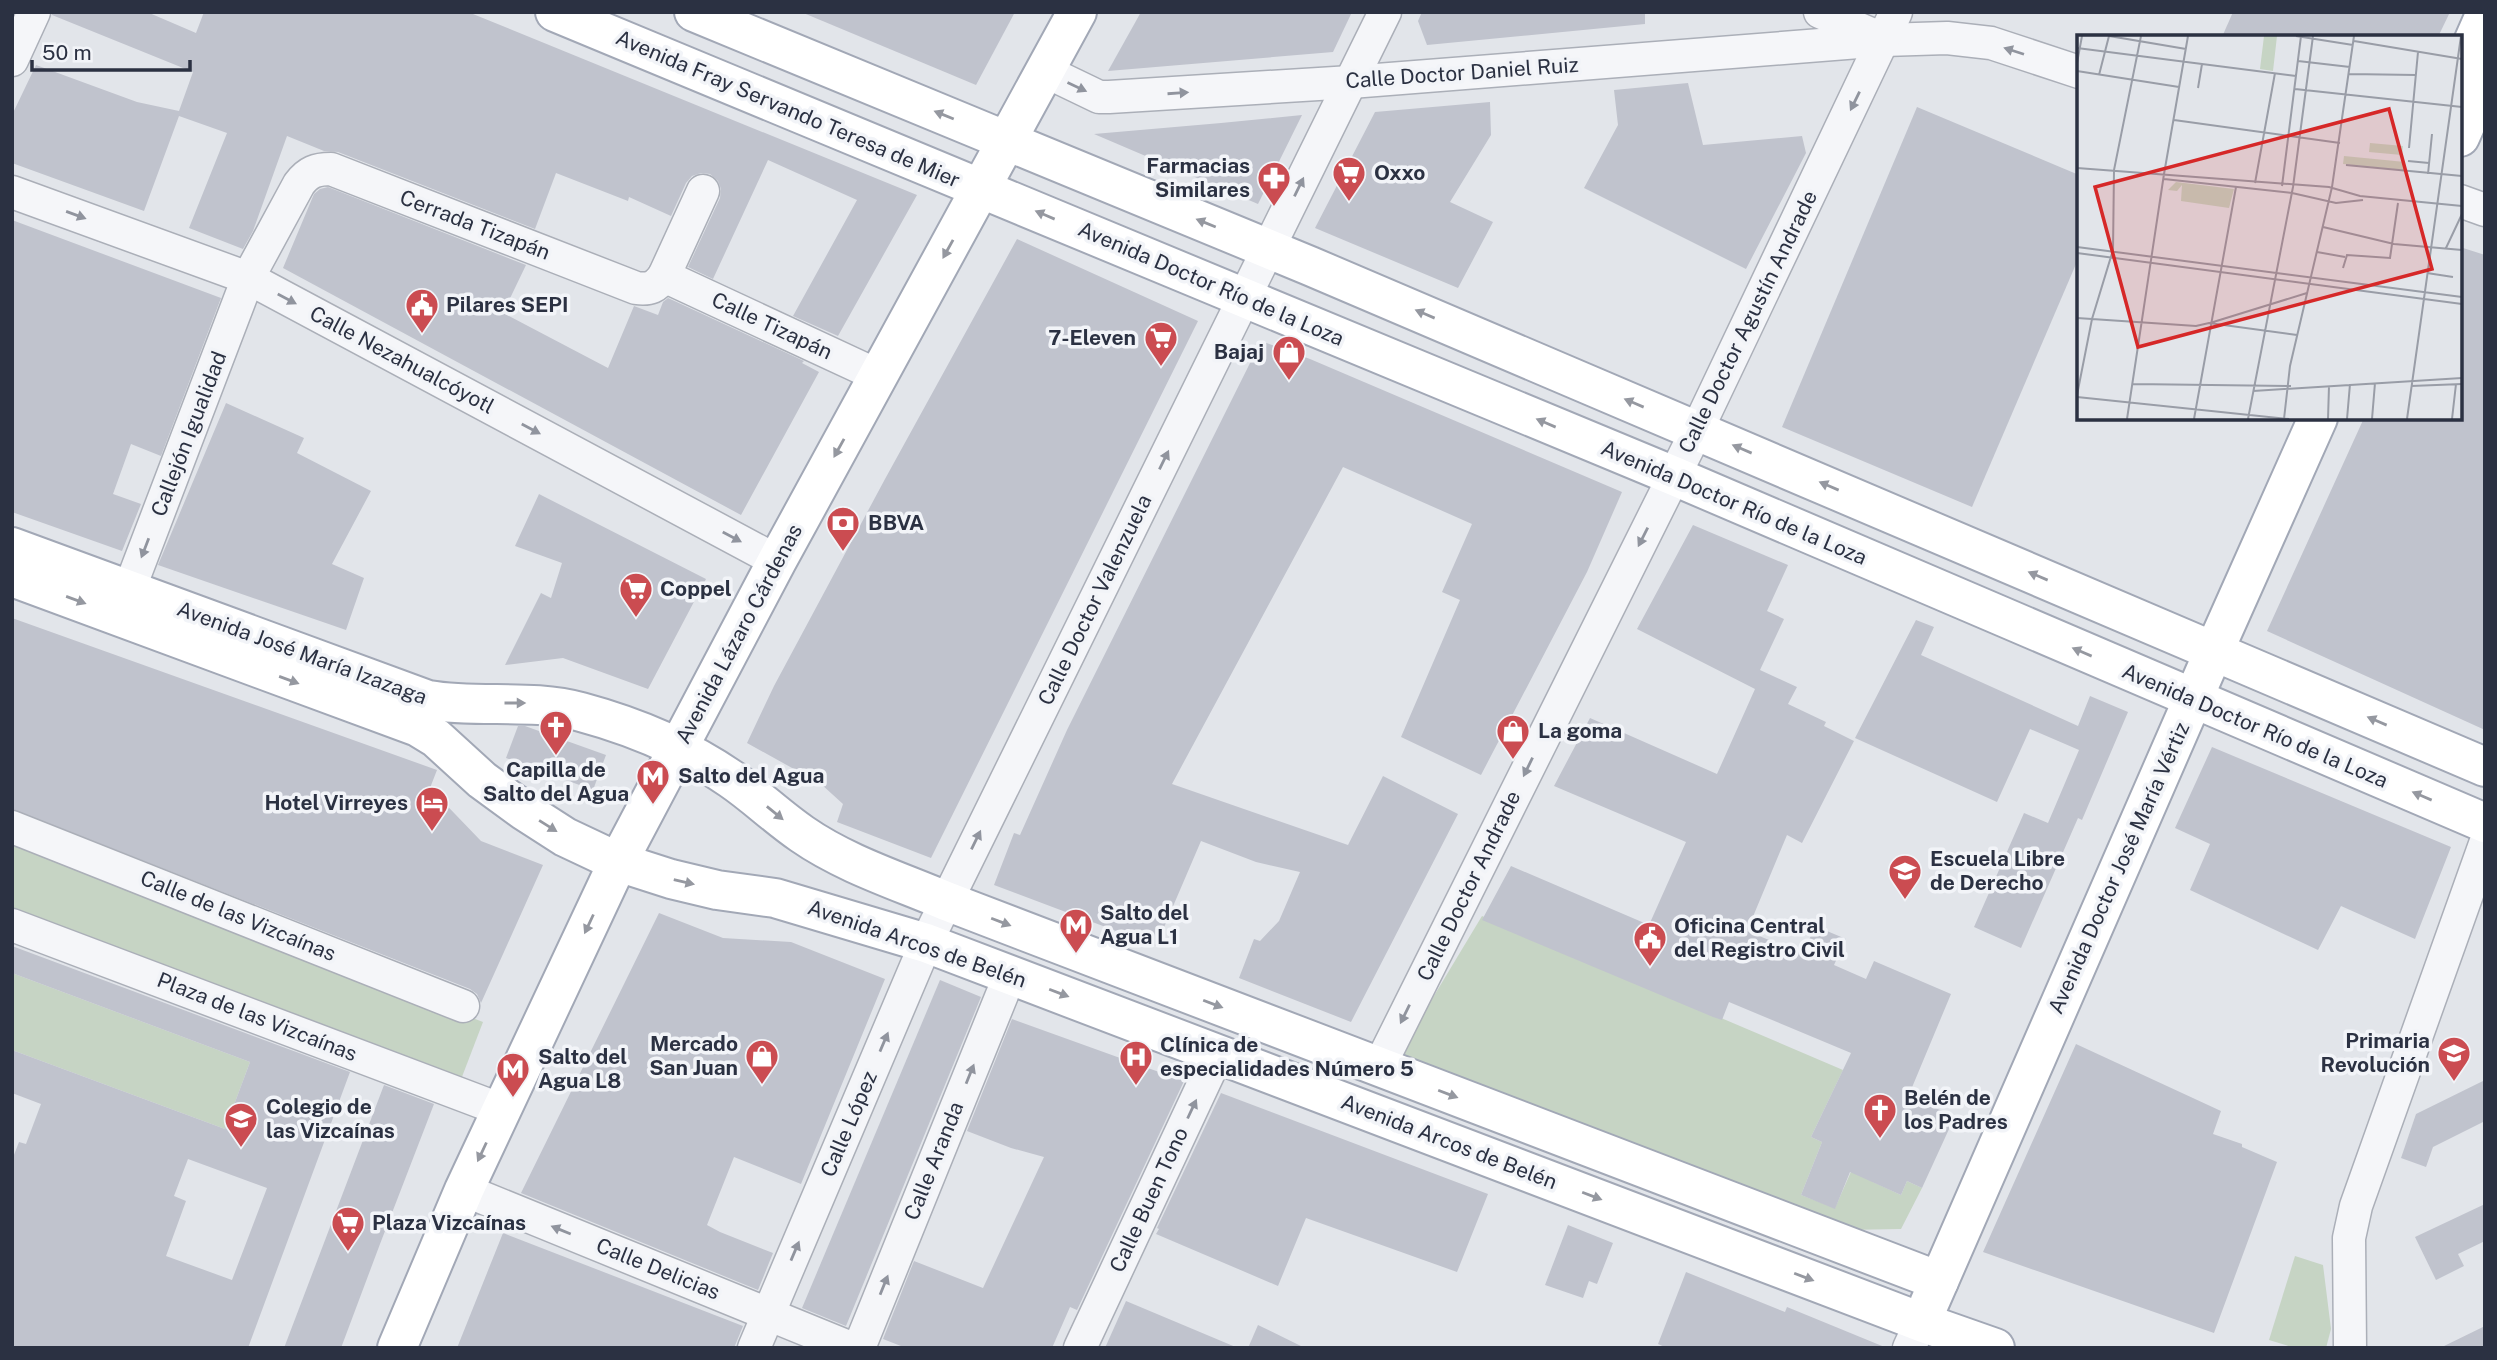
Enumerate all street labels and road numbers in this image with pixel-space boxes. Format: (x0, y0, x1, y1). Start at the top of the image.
street label: Avenida Fray Servando Teresa de Mier (612, 24, 964, 193)
street label: Calle Doctor Daniel Ruiz (1345, 52, 1579, 93)
street label: Cerrada Tizapán (397, 184, 554, 265)
street label: Calle Doctor Agustín Andrade (1673, 186, 1822, 457)
street label: Avenida Doctor Río de la Loza (1075, 216, 1348, 351)
street label: Calle Tizapán (708, 287, 837, 364)
street label: Calle Nezahualcóyotl (306, 300, 499, 419)
street label: Callejón Igualidad (146, 348, 232, 520)
street label: Avenida Doctor Río de la Loza (1598, 435, 1871, 570)
street label: Calle Doctor Valenzuela (1033, 490, 1156, 709)
street label: Avenida Lázaro Cárdenas (670, 520, 807, 748)
street label: Avenida José María Izazaga (174, 596, 430, 709)
street label: Avenida Doctor Río de la Loza (2119, 658, 2392, 793)
street label: Avenida Doctor José María Vértiz (2043, 718, 2194, 1017)
street label: Calle Doctor Andrade (1412, 787, 1526, 985)
street label: Calle de las Vizcaínas (137, 865, 339, 966)
street label: Avenida Arcos de Belén (805, 894, 1030, 993)
street label: Plaza de las Vizcaínas (154, 967, 361, 1066)
street label: Calle López (815, 1067, 882, 1180)
street label: Avenida Arcos de Belén (1338, 1089, 1561, 1194)
street label: Calle Aranda (898, 1098, 969, 1224)
street label: Calle Buen Tono (1104, 1123, 1193, 1276)
street label: Calle Delicias (593, 1232, 724, 1305)

